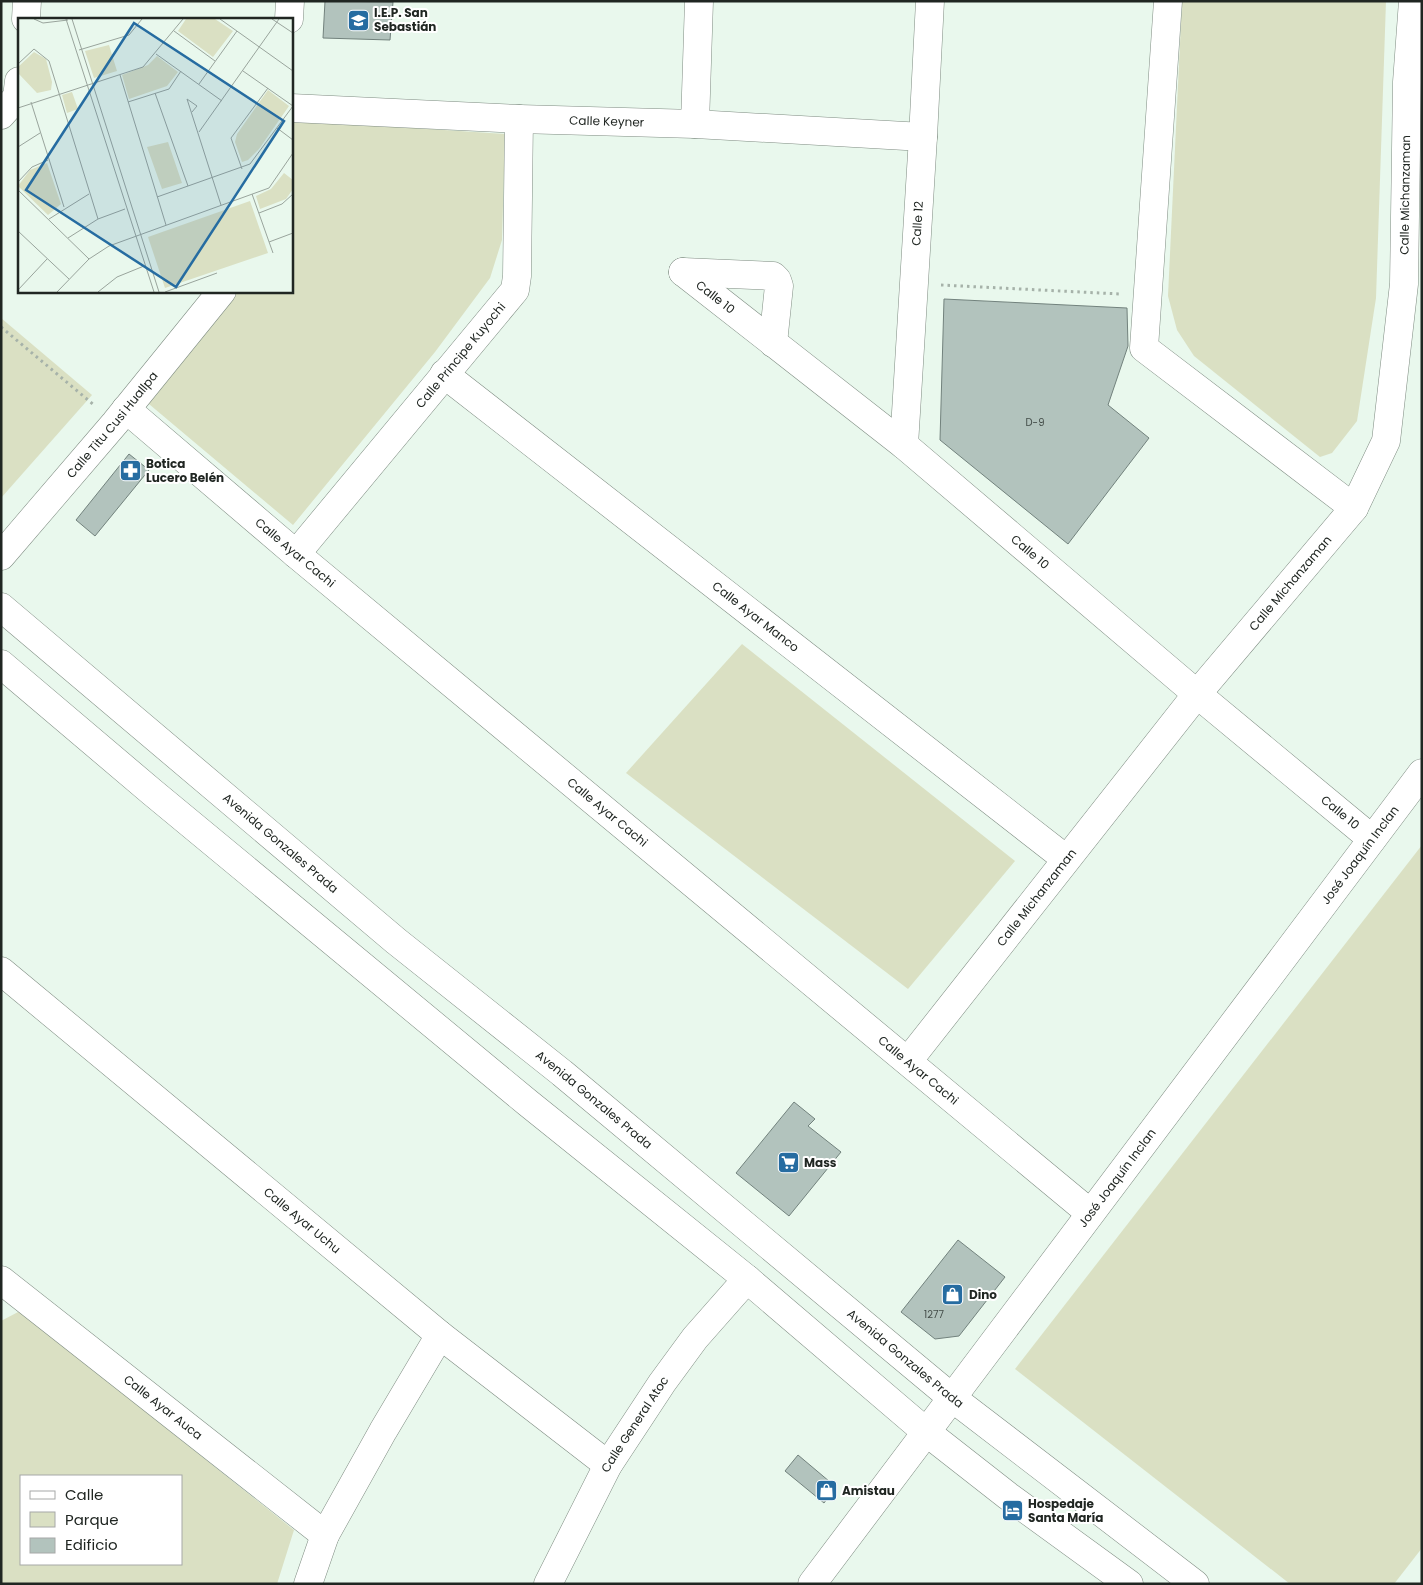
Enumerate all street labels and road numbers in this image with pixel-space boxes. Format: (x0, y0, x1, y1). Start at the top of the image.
street label: Calle Keyner (569, 111, 645, 131)
street label: Calle Michanzaman (1395, 135, 1414, 255)
street label: Calle 12 (907, 200, 927, 246)
street label: Calle 10 (692, 276, 739, 318)
street label: Calle Principe Kuyochi (412, 299, 509, 411)
street label: Calle Titu Cusi Huallpa (62, 368, 162, 482)
street label: Calle Ayar Cachi (252, 514, 339, 591)
street label: Calle 10 (1008, 531, 1053, 573)
street label: Calle Michanzaman (1245, 532, 1335, 634)
street label: Calle Ayar Manco (709, 577, 803, 656)
street label: Calle Ayar Cachi (564, 774, 652, 850)
street label: Avenida Gonzales Prada (219, 789, 342, 897)
street label: Calle 10 (1318, 791, 1363, 833)
street label: José Joaquín Inclan (1317, 802, 1403, 908)
street label: Calle Michanzaman (993, 845, 1080, 950)
street label: Calle Ayar Cachi (875, 1032, 962, 1109)
street label: Avenida Gonzales Prada (532, 1046, 656, 1153)
street label: José Joaquín Inclan (1074, 1125, 1160, 1231)
street label: Calle Ayar Uchu (260, 1183, 344, 1257)
street label: Avenida Gonzales Prada (844, 1305, 967, 1412)
street label: Calle Ayar Auca (120, 1371, 206, 1443)
street label: Calle General Atoc (597, 1372, 672, 1475)

